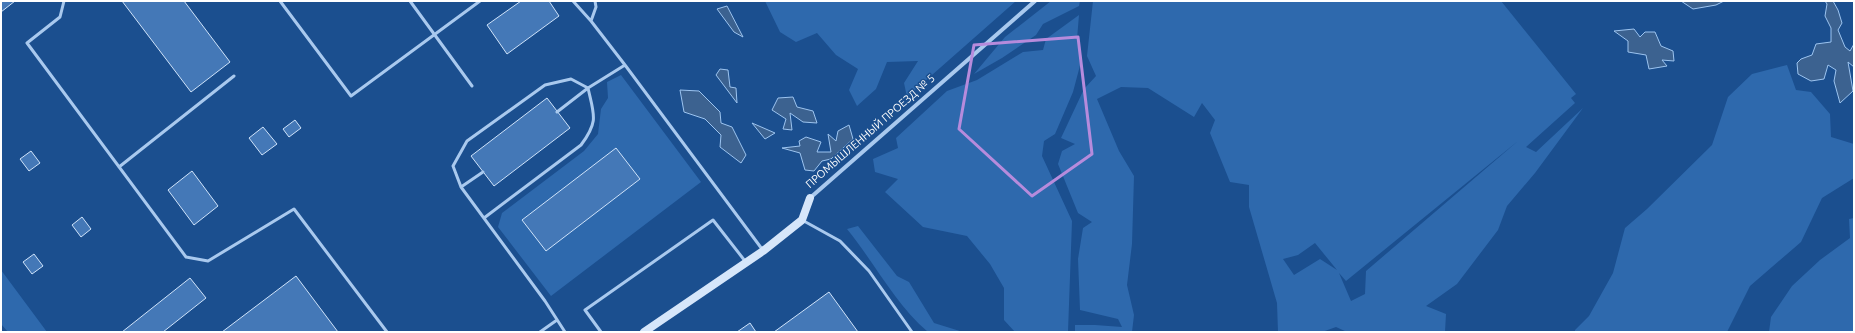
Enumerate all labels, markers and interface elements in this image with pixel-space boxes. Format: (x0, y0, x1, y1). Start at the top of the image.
street label: ПРОМЫШЛЕННЫЙ ПРОЕЗД № 5 (803, 72, 937, 190)

